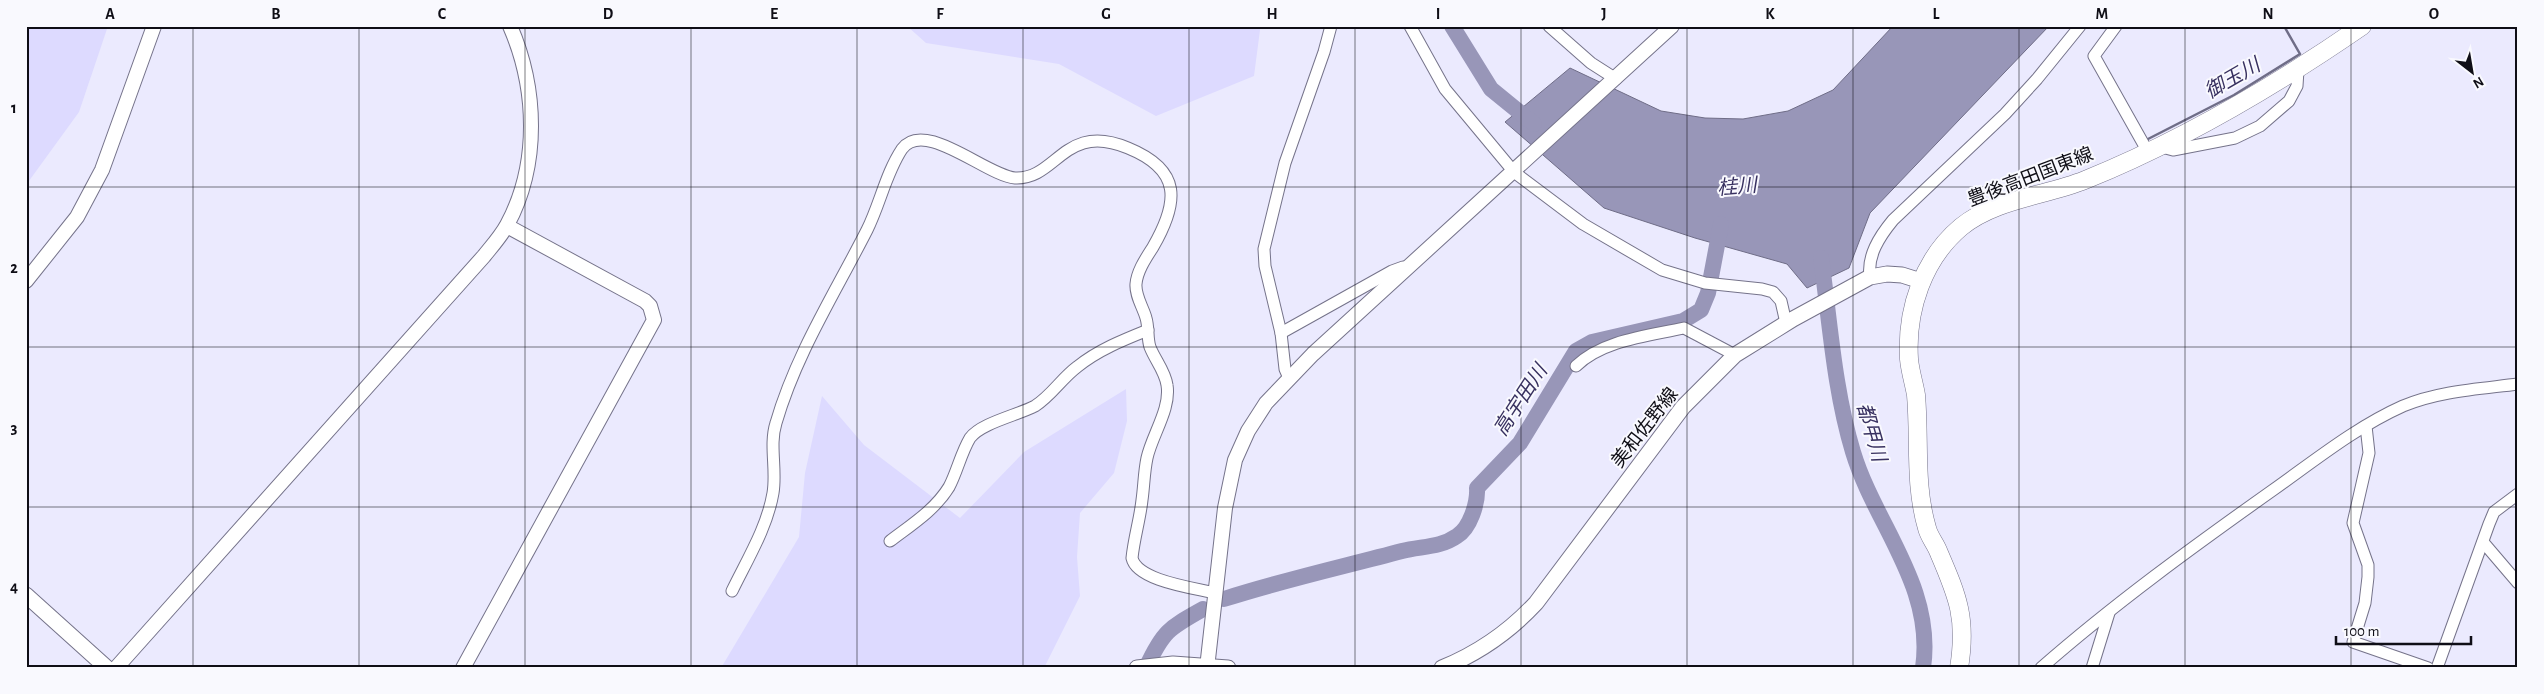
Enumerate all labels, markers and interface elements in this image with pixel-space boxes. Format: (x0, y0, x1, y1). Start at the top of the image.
text: A (105, 6, 115, 22)
text: B (271, 6, 281, 22)
text: C (438, 6, 447, 22)
text: D (603, 6, 614, 22)
text: E (770, 6, 778, 22)
text: F (936, 6, 944, 22)
text: G (1101, 6, 1111, 22)
text: H (1266, 6, 1278, 22)
text: I (1436, 6, 1440, 22)
text: J (1601, 6, 1607, 22)
text: K (1765, 6, 1775, 22)
text: L (1933, 6, 1940, 22)
text: M (2096, 6, 2108, 22)
text: N (2262, 6, 2274, 22)
text: O (2429, 6, 2439, 22)
north arrow (2446, 48, 2496, 98)
water label: 御玉川 (2201, 53, 2265, 103)
text: N (2470, 74, 2486, 91)
text: 1 (11, 100, 17, 116)
street label: 豊後高田国東線 (1964, 143, 2096, 210)
water label: 桂川 (1716, 174, 1760, 199)
text: 2 (10, 260, 18, 276)
water label: 高宇田川 (1490, 359, 1552, 440)
street label: 美和佐野線 (1608, 384, 1682, 471)
water label: 都甲川 (1853, 400, 1890, 466)
text: 3 (11, 420, 18, 436)
text: 4 (10, 579, 18, 595)
scale bar (2336, 614, 2472, 646)
text: 100 m (2344, 624, 2379, 639)

